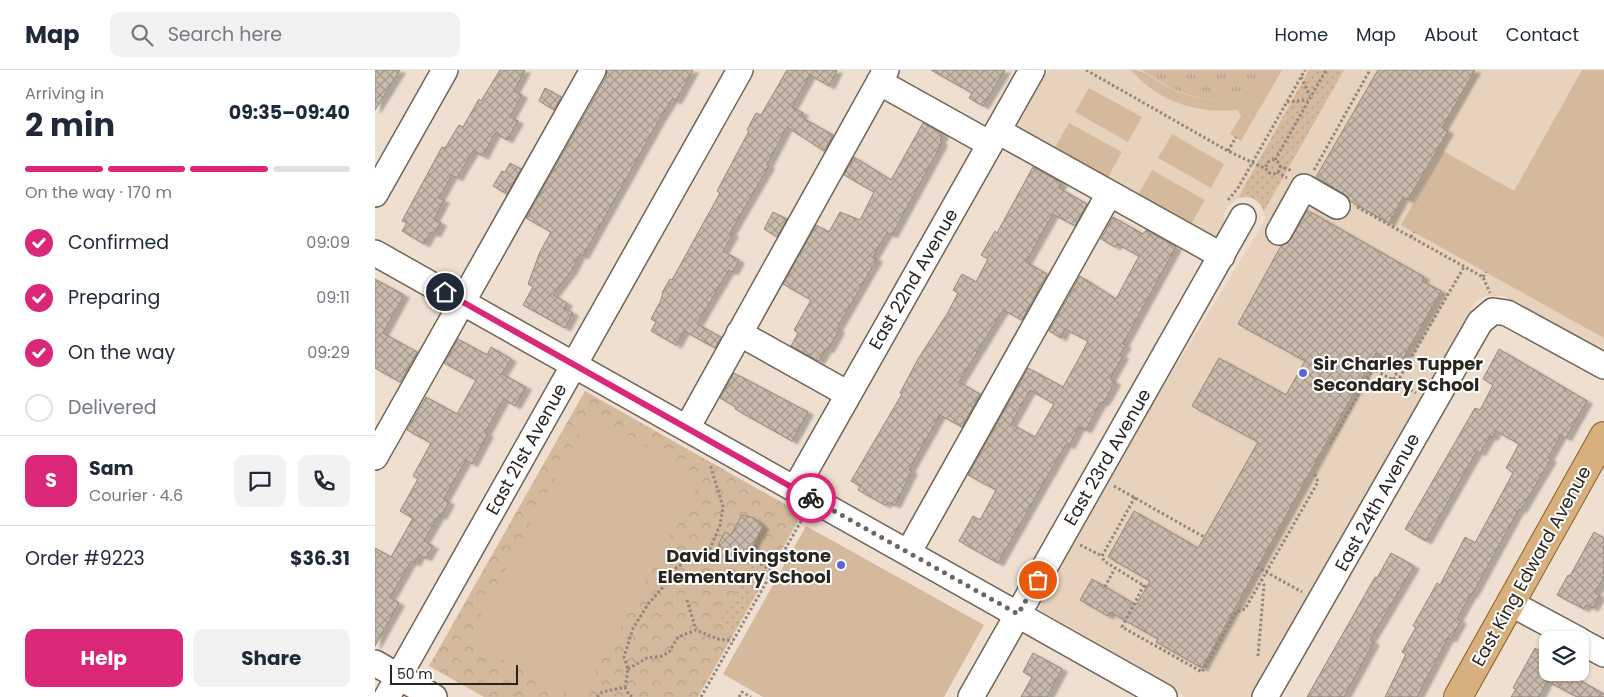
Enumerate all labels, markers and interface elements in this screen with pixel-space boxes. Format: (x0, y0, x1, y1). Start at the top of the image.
search box (110, 12, 460, 57)
text: Map (25, 18, 80, 51)
icon: search (128, 21, 156, 49)
text: Search here (168, 21, 282, 48)
text: Home (1274, 22, 1328, 47)
text: Map (1356, 22, 1396, 47)
text: About (1424, 22, 1478, 47)
text: Contact (1506, 22, 1579, 47)
text: Arriving in (25, 82, 104, 105)
text: 09:35–09:40 (229, 99, 350, 126)
text: 2 min (25, 102, 115, 147)
text: On the way · 170 m (25, 181, 172, 204)
street label: East 22nd Avenue (862, 204, 964, 354)
icon: check (25, 229, 53, 257)
text: Confirmed (68, 229, 169, 256)
text: 09:09 (306, 231, 350, 254)
pin (424, 271, 466, 313)
icon: home (431, 278, 459, 306)
icon: check (25, 284, 53, 312)
text: Preparing (68, 284, 160, 311)
text: 09:11 (316, 286, 350, 309)
icon: check (25, 339, 53, 367)
text: On the way (68, 339, 175, 366)
text: 09:29 (307, 341, 350, 364)
place label: Sir Charles Tupper Secondary School (1313, 351, 1483, 397)
marker: Sir Charles Tupper Secondary School (1297, 367, 1309, 379)
street label: East 21st Avenue (480, 379, 572, 519)
street label: East 23rd Avenue (1058, 384, 1156, 530)
text: Delivered (68, 394, 157, 421)
street label: East 24th Avenue (1329, 428, 1425, 576)
text: Sam (89, 455, 134, 482)
button: chat (234, 455, 286, 507)
button: phone (298, 455, 350, 507)
street label: East King Edward Avenue (1465, 461, 1597, 671)
text: S (45, 467, 57, 494)
courier (786, 473, 836, 523)
text: Courier · 4.6 (89, 484, 183, 507)
icon: bike (797, 484, 825, 512)
place label: David Livingstone Elementary School (658, 543, 831, 589)
text: Order #9223 (25, 545, 145, 572)
text: $36.31 (290, 545, 350, 572)
marker: David Livingstone Elementary School (835, 559, 847, 571)
pin (1017, 559, 1059, 601)
icon: bag (1024, 566, 1052, 594)
button: Help (25, 629, 183, 687)
button: Share (193, 629, 350, 687)
map controls (1539, 631, 1589, 681)
button: layers (1539, 631, 1589, 681)
scale bar (390, 662, 517, 685)
text: 50 m (397, 664, 433, 684)

